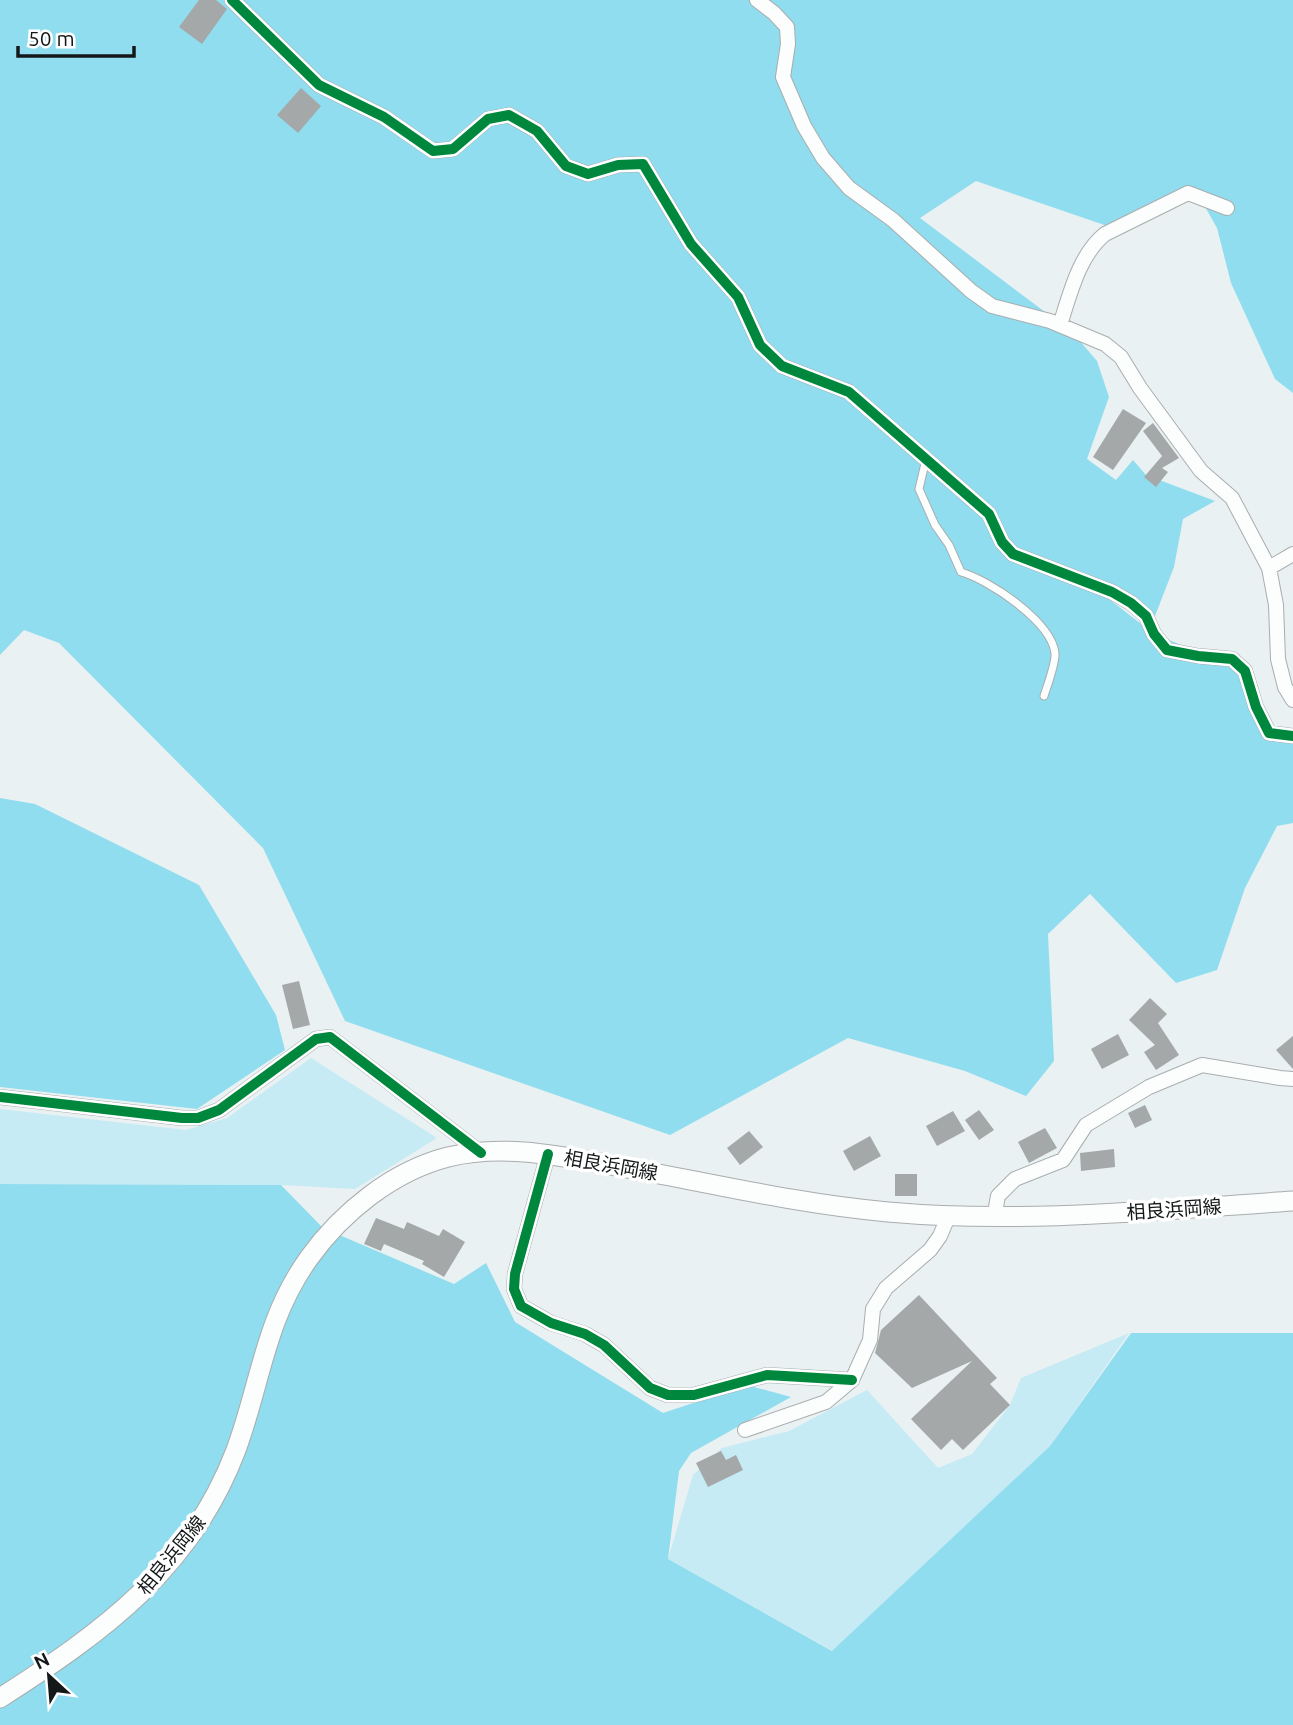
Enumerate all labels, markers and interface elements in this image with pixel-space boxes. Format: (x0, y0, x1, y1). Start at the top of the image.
scale bar (18, 14, 133, 58)
text: 50 m (28, 26, 75, 50)
street label: 相良浜岡線 (562, 1146, 660, 1184)
street label: 相良浜岡線 (1126, 1195, 1222, 1223)
street label: 相良浜岡線 (133, 1511, 209, 1599)
north arrow (14, 1641, 84, 1711)
text: N (30, 1648, 53, 1674)

